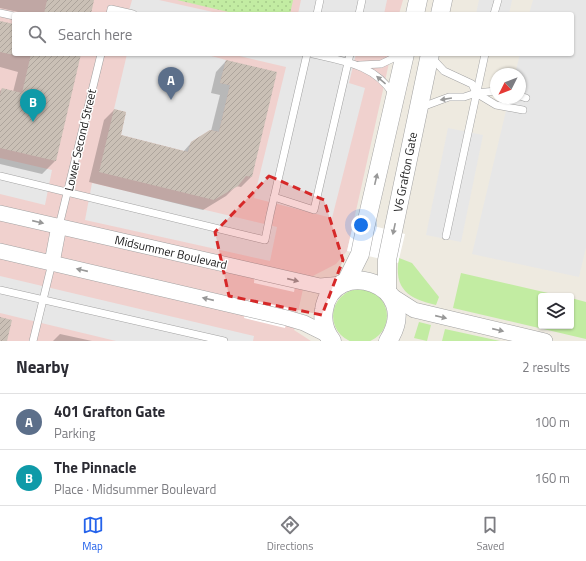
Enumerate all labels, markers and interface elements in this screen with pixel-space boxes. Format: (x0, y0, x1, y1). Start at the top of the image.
search box (12, 12, 574, 56)
icon: search (26, 23, 48, 45)
text: Search here (58, 23, 132, 46)
pin: A (158, 67, 184, 100)
north arrow (490, 68, 526, 104)
one-way arrow (376, 75, 386, 84)
street label: Lower Second Street (59, 86, 101, 193)
pin: B (20, 89, 46, 122)
one-way arrow (440, 96, 452, 102)
street label: V6 Grafton Gate (388, 130, 422, 214)
one-way arrow (374, 173, 380, 185)
your location (351, 215, 371, 235)
one-way arrow (32, 219, 44, 225)
one-way arrow (390, 223, 396, 235)
street label: Midsummer Boulevard (113, 230, 229, 274)
one-way arrow (75, 266, 88, 272)
one-way arrow (287, 277, 299, 283)
map controls (538, 293, 574, 329)
button: layers (538, 293, 574, 329)
one-way arrow (202, 296, 214, 302)
one-way arrow (434, 314, 447, 320)
one-way arrow (492, 327, 504, 333)
text: Nearby (16, 354, 69, 380)
text: 2 results (522, 357, 570, 377)
text: 401 Grafton Gate (54, 400, 165, 423)
text: A (25, 412, 33, 432)
text: 100 m (534, 412, 570, 432)
text: Parking (54, 423, 95, 443)
text: The Pinnacle (54, 456, 137, 479)
text: B (25, 468, 33, 488)
text: 160 m (534, 468, 570, 488)
text: Place · Midsummer Boulevard (54, 479, 216, 499)
tab: Map (82, 514, 104, 554)
tab: Directions (267, 514, 313, 554)
tab: Saved (476, 514, 504, 554)

